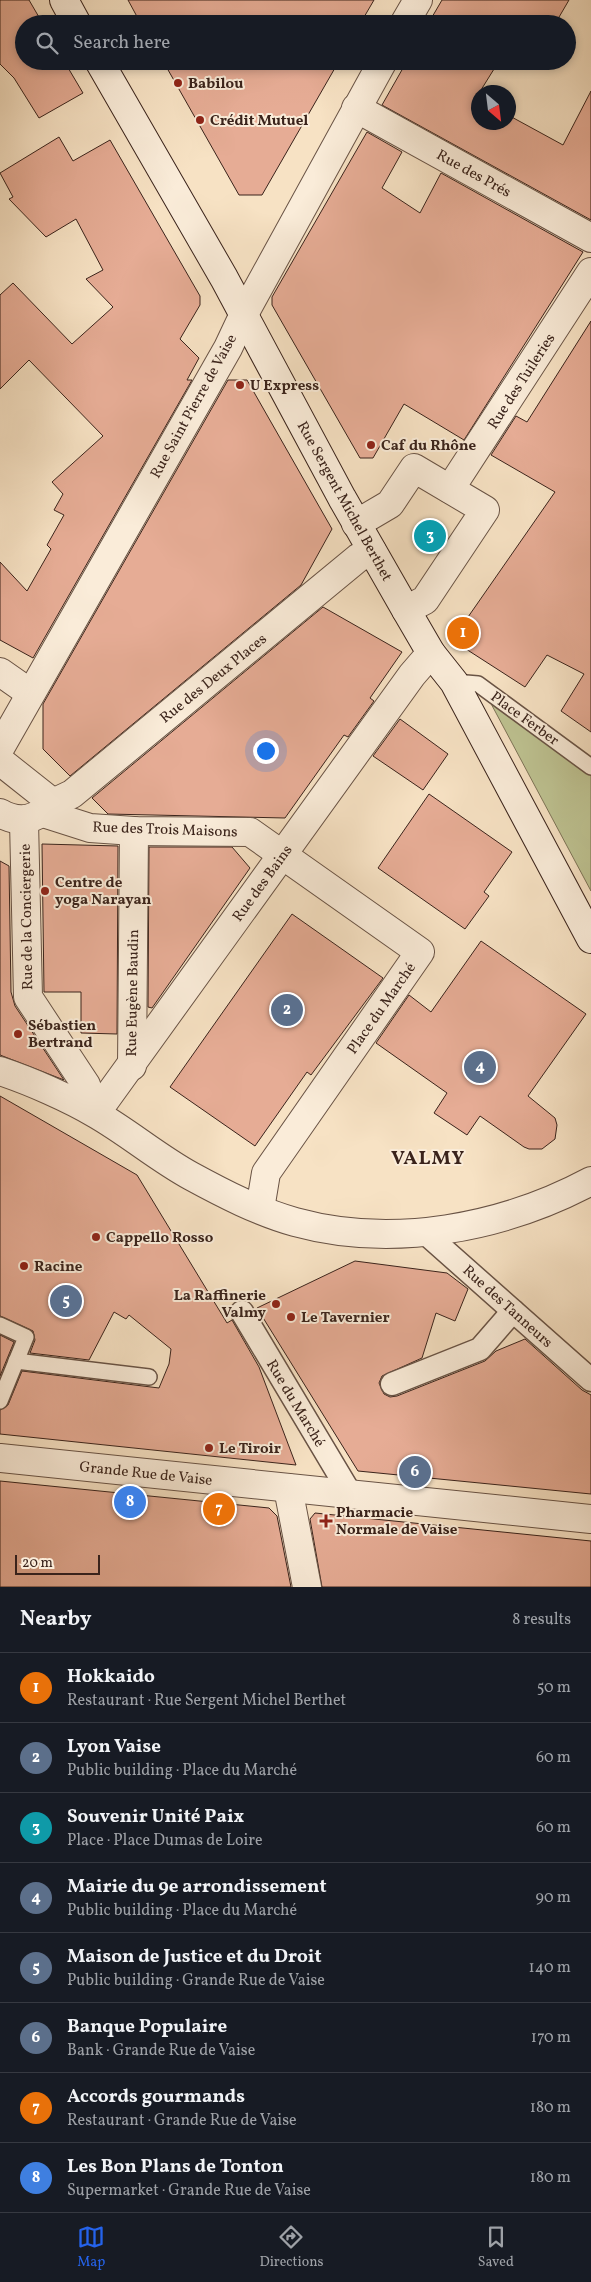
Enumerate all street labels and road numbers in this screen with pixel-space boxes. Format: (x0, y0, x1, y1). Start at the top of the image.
street label: Rue des Prés (432, 145, 514, 203)
street label: Rue des Tuileries (483, 330, 561, 434)
street label: Rue Saint Pierre de Vaise (146, 331, 243, 483)
street label: Rue Sergent Michel Berthet (291, 418, 397, 586)
street label: Rue des Deux Places (156, 629, 272, 729)
street label: Place Ferber (486, 687, 563, 751)
street label: Rue des Trois Maisons (92, 817, 238, 844)
street label: Rue des Bains (228, 841, 298, 927)
street label: Rue de la Conciergerie (16, 844, 39, 990)
street label: Rue Eugène Baudin (122, 929, 145, 1057)
street label: Place du Marché (343, 959, 422, 1059)
street label: Rue des Tanneurs (457, 1261, 557, 1353)
street label: Rue du Marché (260, 1356, 329, 1452)
street label: Grande Rue de Vaise (78, 1457, 213, 1492)

